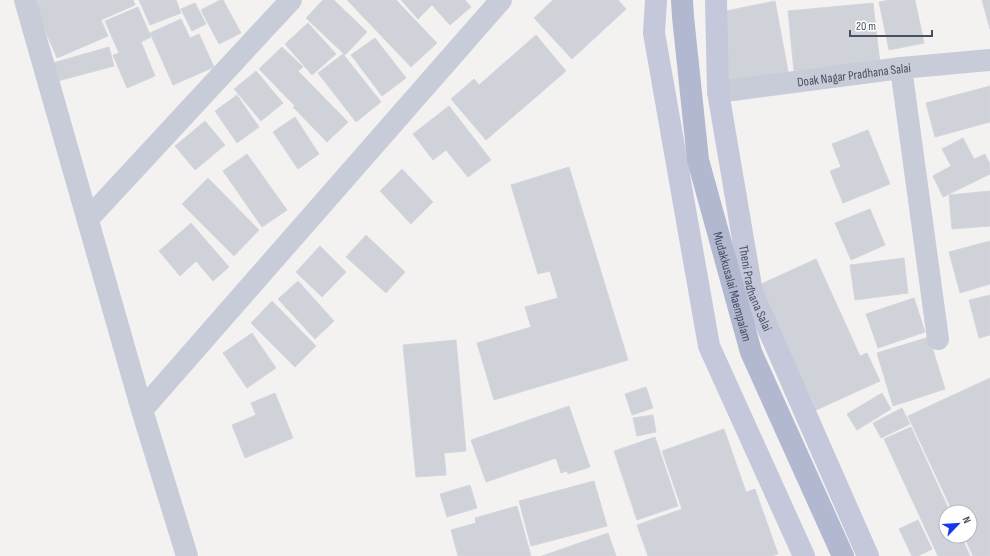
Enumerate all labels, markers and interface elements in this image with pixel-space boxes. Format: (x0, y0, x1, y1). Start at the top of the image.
scale bar (850, 12, 932, 38)
text: 20 m (856, 19, 876, 34)
street label: Doak Nagar Pradhana Salai (796, 60, 911, 91)
street label: Mudakkusalai Maempalam (709, 230, 755, 343)
street label: Theni Pradhana Salai (735, 244, 775, 334)
north arrow (938, 504, 978, 544)
text: N (959, 515, 974, 526)

